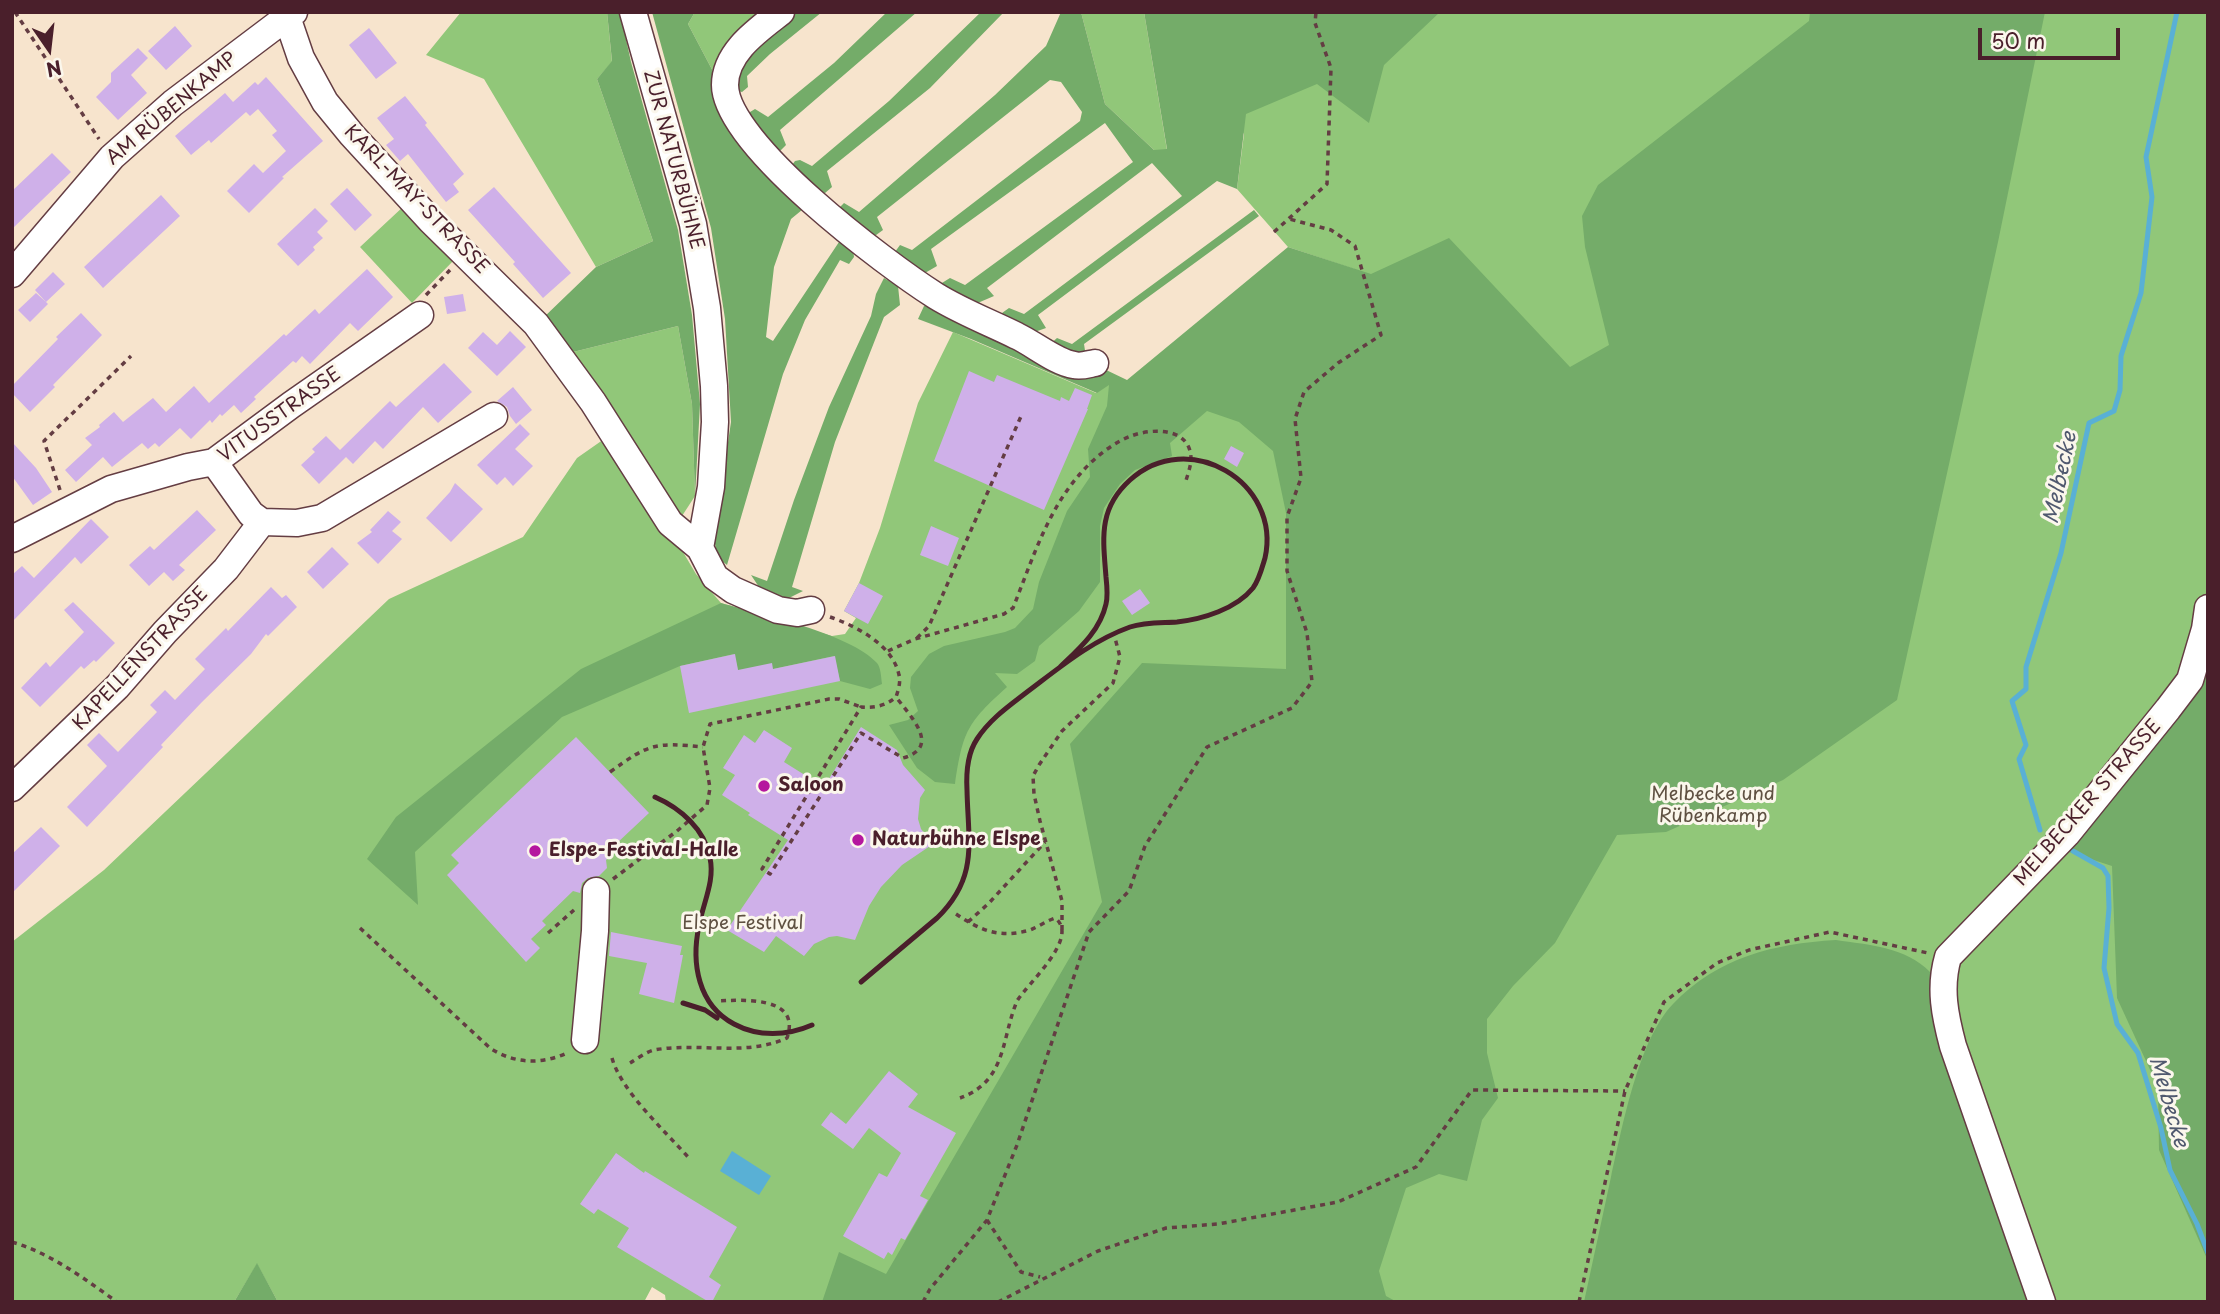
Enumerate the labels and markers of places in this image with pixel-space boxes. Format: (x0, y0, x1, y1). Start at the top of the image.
place label: Saloon (778, 775, 844, 797)
marker: Saloon (756, 778, 772, 794)
place label: Naturbühne Elspe (872, 829, 1041, 851)
marker: Naturbühne Elspe (850, 832, 866, 848)
place label: Elspe-Festival-Halle (549, 840, 738, 862)
marker: Elspe-Festival-Halle (527, 843, 543, 859)

